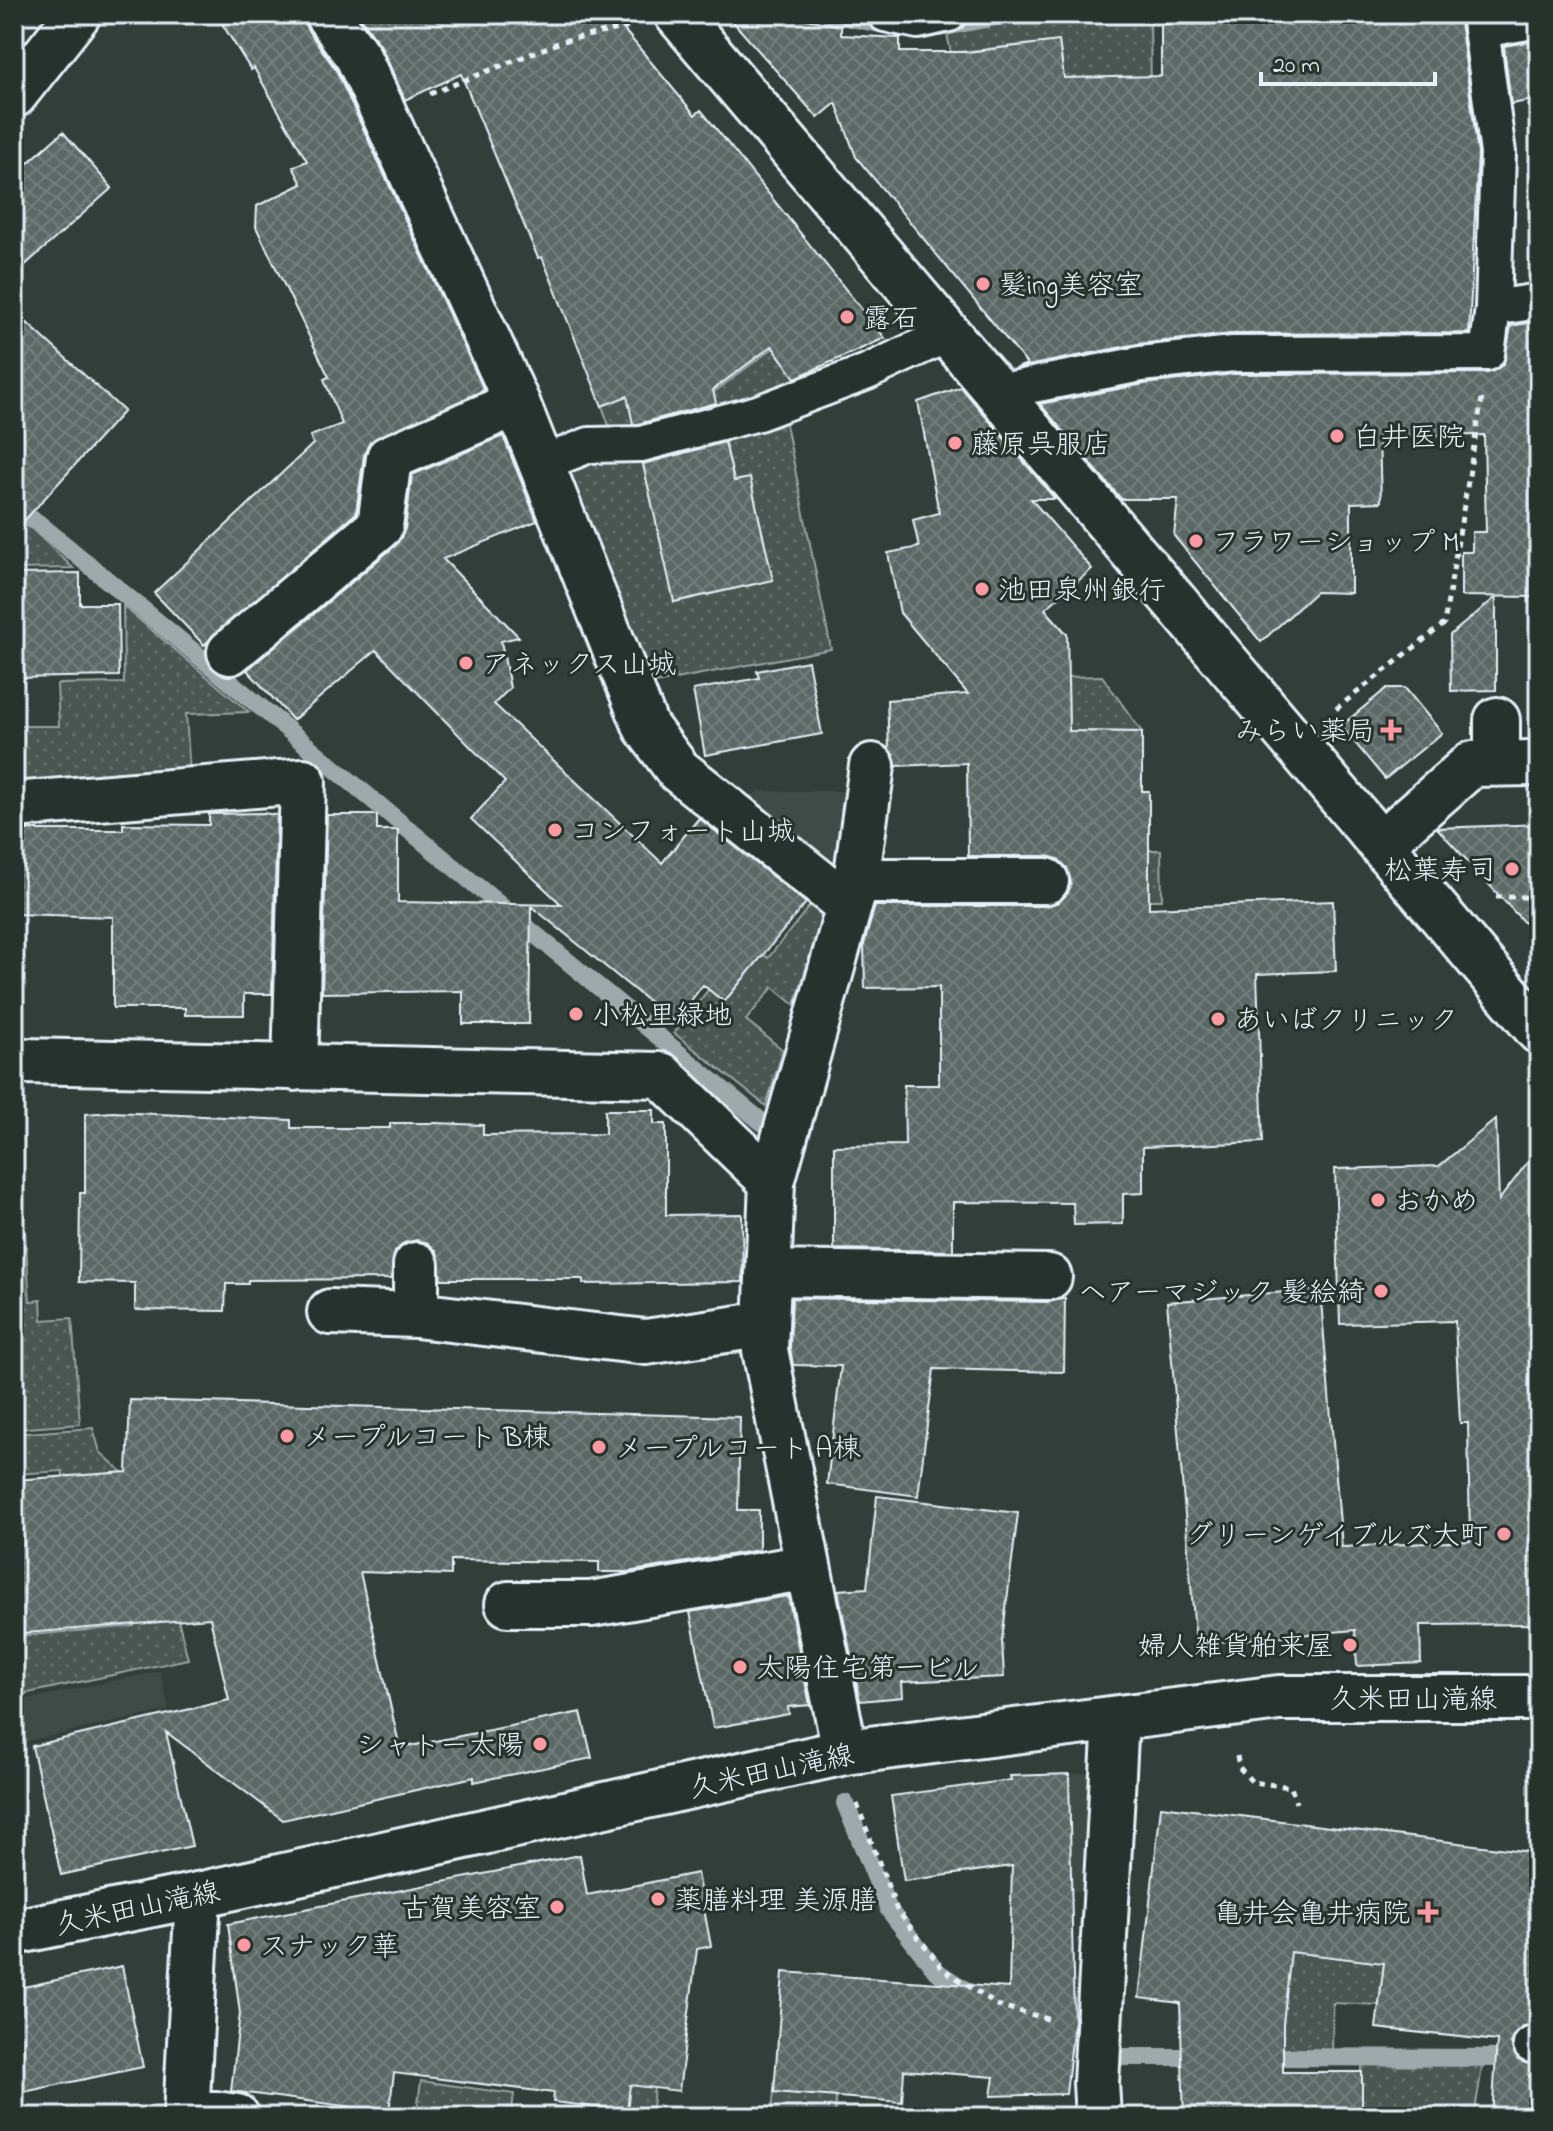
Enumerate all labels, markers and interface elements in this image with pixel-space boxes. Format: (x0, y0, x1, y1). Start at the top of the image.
scale bar (1261, 36, 1435, 86)
text: 20 m (1273, 49, 1320, 84)
place label: 髪ing美容室 (999, 267, 1142, 308)
marker: 髪ing美容室 (974, 275, 992, 293)
place label: 露石 (863, 300, 919, 341)
marker: 露石 (838, 308, 856, 326)
place label: 白井医院 (1353, 419, 1465, 460)
place label: 藤原呉服店 (971, 426, 1111, 467)
marker: 白井医院 (1328, 427, 1346, 445)
marker: 藤原呉服店 (946, 434, 964, 452)
place label: フラワーショップ M (1212, 524, 1459, 565)
marker: フラワーショップ M (1187, 532, 1205, 550)
place label: 池田泉州銀行 (998, 572, 1166, 613)
marker: 池田泉州銀行 (973, 580, 991, 598)
place label: アネックス山城 (482, 646, 676, 687)
marker: アネックス山城 (457, 654, 475, 672)
place label: みらい薬局 (1235, 713, 1375, 754)
marker: みらい薬局 (1382, 721, 1400, 739)
place label: コンフォート山城 (571, 813, 795, 854)
marker: コンフォート山城 (546, 821, 564, 839)
place label: 松葉寿司 (1384, 852, 1496, 893)
marker: 松葉寿司 (1503, 860, 1521, 878)
place label: 小松里緑地 (592, 997, 732, 1038)
place label: あいばクリニック (1234, 1002, 1458, 1043)
marker: 小松里緑地 (567, 1005, 585, 1023)
marker: あいばクリニック (1209, 1010, 1227, 1028)
place label: おかめ (1394, 1183, 1478, 1224)
marker: おかめ (1369, 1191, 1387, 1209)
place label: ヘアーマジック 髪絵綺 (1079, 1274, 1365, 1315)
marker: ヘアーマジック 髪絵綺 (1372, 1282, 1390, 1300)
place label: メープルコート B棟 (303, 1419, 550, 1460)
marker: メープルコート B棟 (278, 1427, 296, 1445)
place label: メープルコート A棟 (615, 1430, 860, 1471)
marker: メープルコート A棟 (590, 1438, 608, 1456)
place label: グリーンゲイブルズ大町 (1186, 1517, 1488, 1558)
marker: グリーンゲイブルズ大町 (1495, 1525, 1513, 1543)
place label: 婦人雑貨舶来屋 (1138, 1628, 1334, 1669)
marker: 婦人雑貨舶来屋 (1341, 1636, 1359, 1654)
place label: 太陽住宅第一ビル (756, 1650, 979, 1691)
marker: 太陽住宅第一ビル (731, 1658, 749, 1676)
street label: 久米田山滝線 (1329, 1681, 1497, 1722)
place label: シャトー太陽 (356, 1727, 524, 1768)
marker: シャトー太陽 (531, 1735, 549, 1753)
street label: 久米田山滝線 (685, 1736, 858, 1811)
street label: 久米田山滝線 (51, 1873, 224, 1948)
place label: 薬膳料理 美源膳 (674, 1882, 877, 1923)
place label: 古賀美容室 (401, 1890, 541, 1931)
marker: 薬膳料理 美源膳 (649, 1890, 667, 1908)
place label: 亀井会亀井病院 (1214, 1895, 1410, 1936)
marker: 古賀美容室 (548, 1898, 566, 1916)
marker: 亀井会亀井病院 (1417, 1901, 1439, 1923)
place label: スナック華 (260, 1928, 399, 1969)
marker: スナック華 (235, 1936, 253, 1954)

